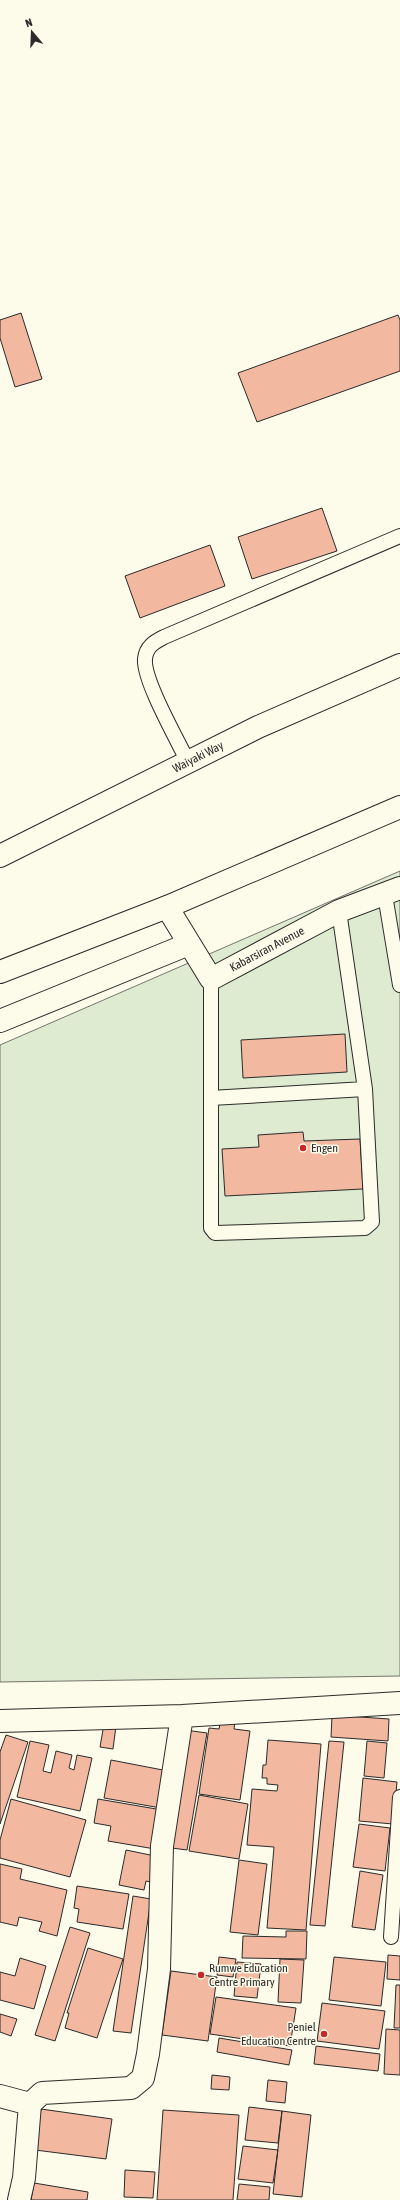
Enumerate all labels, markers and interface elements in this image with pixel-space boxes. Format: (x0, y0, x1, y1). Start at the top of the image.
north arrow (12, 12, 52, 52)
text: N (24, 16, 34, 29)
street label: Waiyaki Way (170, 738, 226, 776)
street label: Kabarsiran Avenue (227, 923, 307, 975)
place label: Engen (311, 1141, 338, 1155)
marker: Engen (298, 1143, 308, 1153)
place label: Rumwe Education Centre Primary (209, 1961, 288, 1989)
marker: Rumwe Education Centre Primary (196, 1970, 206, 1980)
place label: Peniel Education Centre (241, 2020, 317, 2048)
marker: Peniel Education Centre (319, 2029, 329, 2039)

